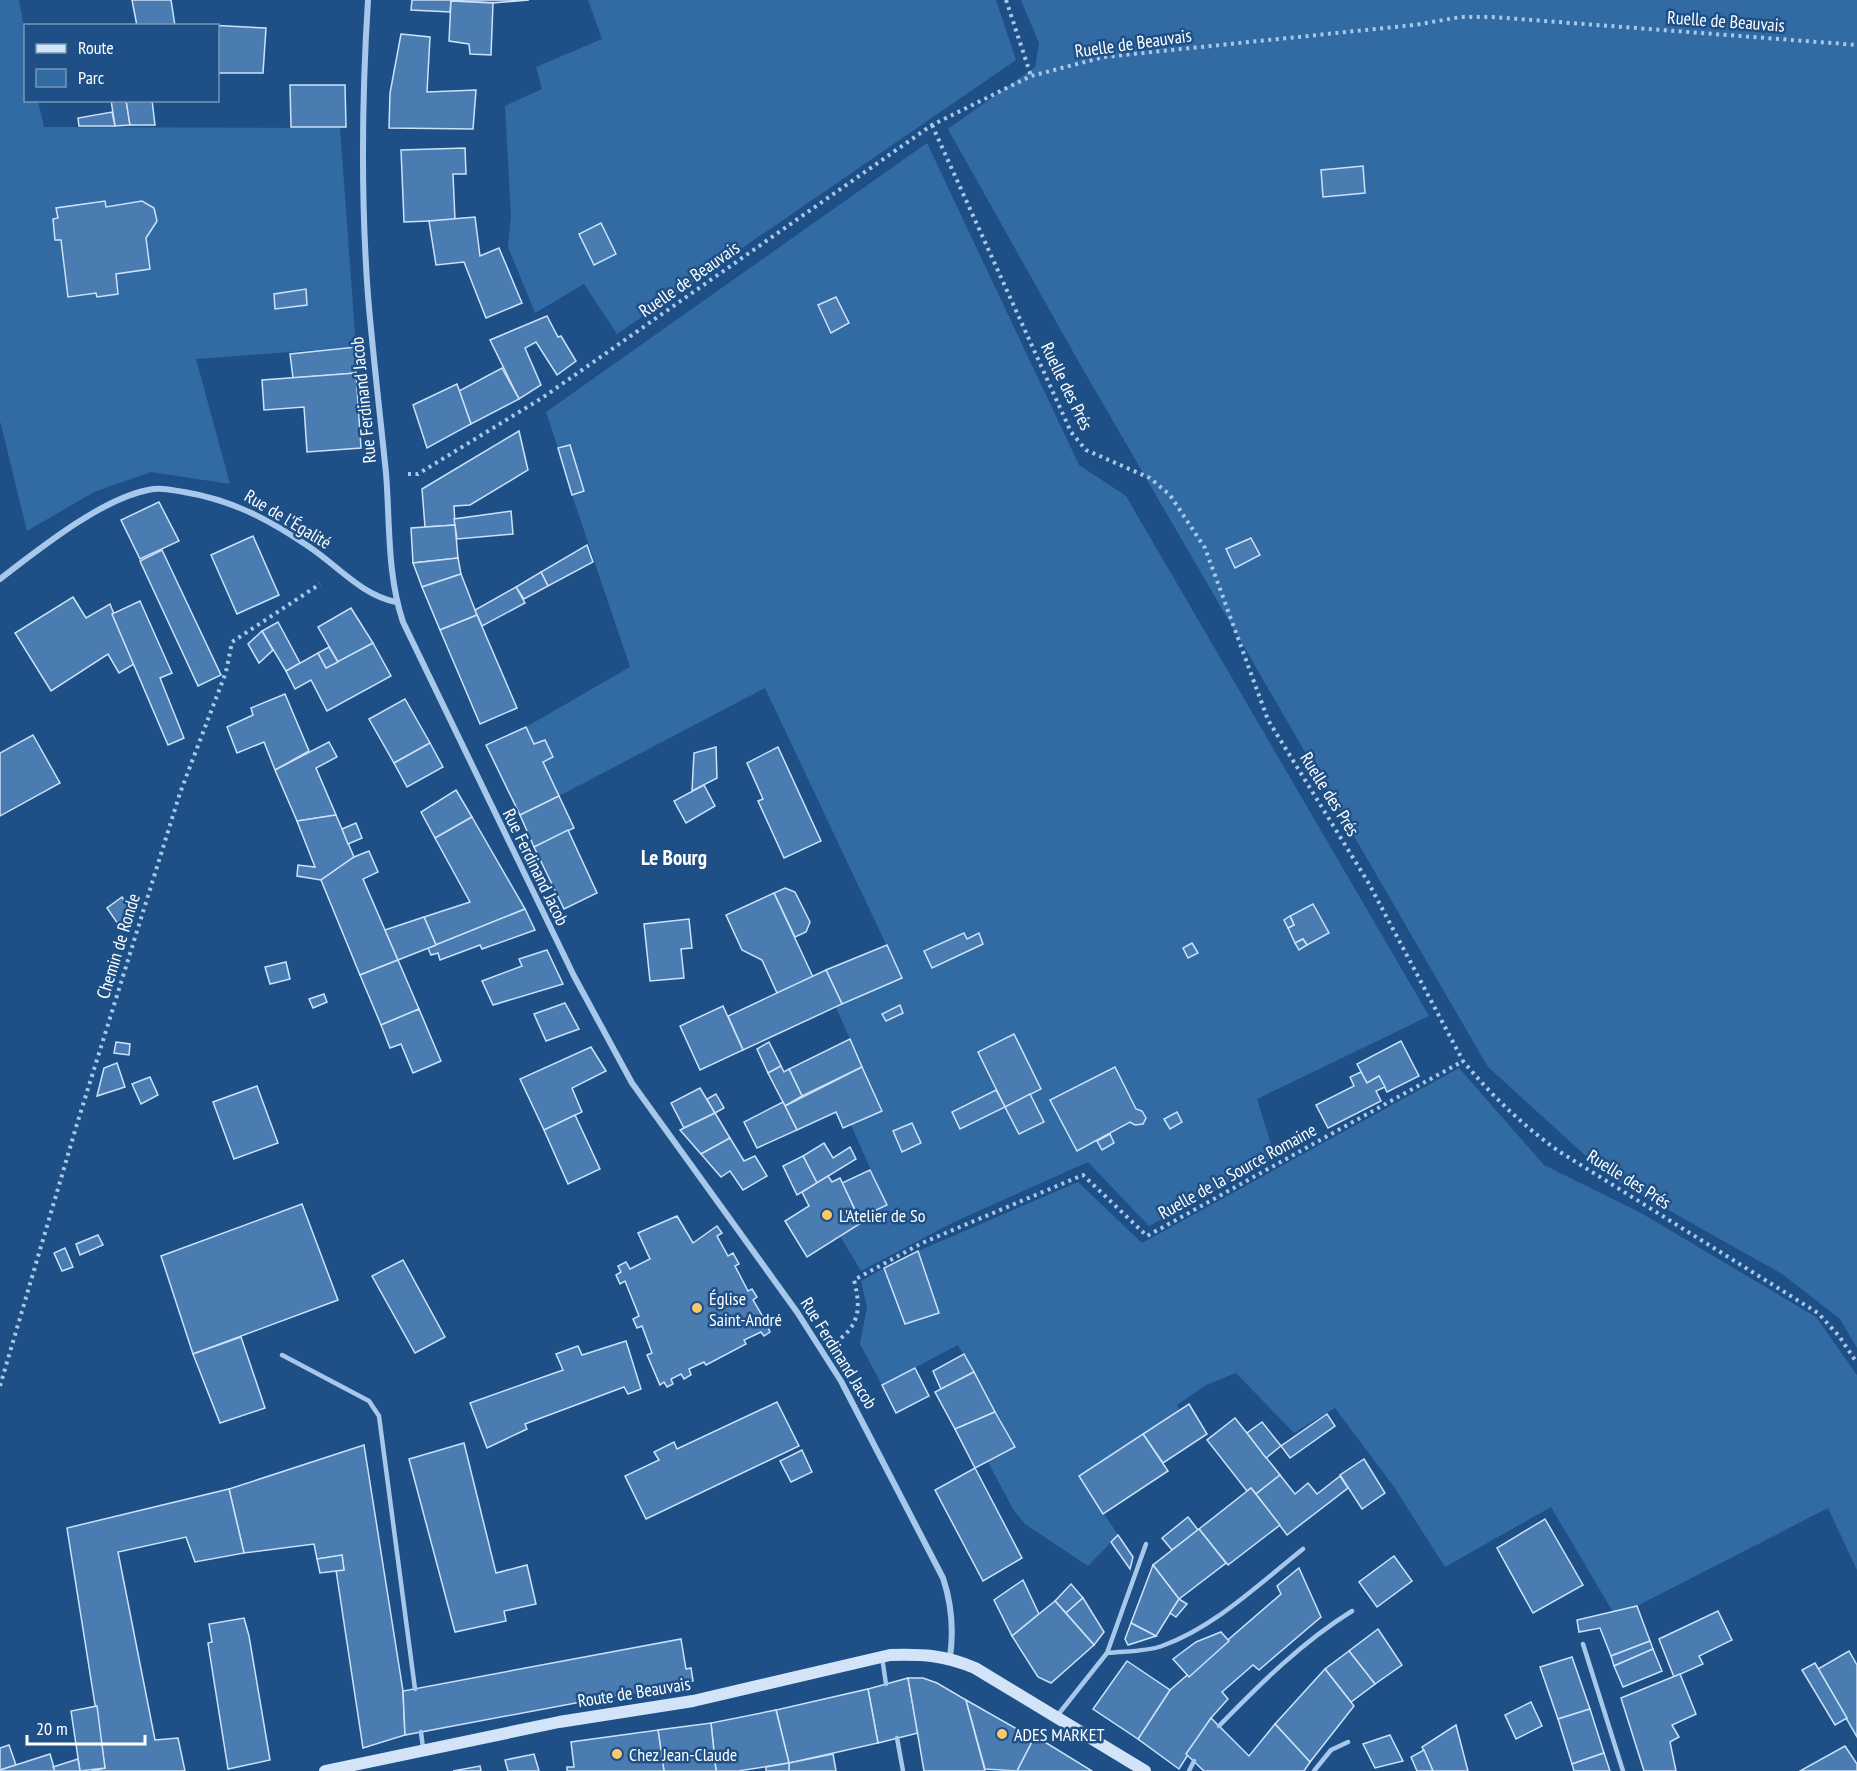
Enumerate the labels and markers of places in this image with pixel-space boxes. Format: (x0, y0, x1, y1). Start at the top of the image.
place label: L'Atelier de So (839, 1204, 926, 1227)
marker: L'Atelier de So (820, 1208, 834, 1222)
place label: Église Saint-André (709, 1287, 782, 1331)
marker: Église Saint-André (690, 1301, 704, 1315)
place label: ADES MARKET (1014, 1723, 1104, 1746)
marker: ADES MARKET (995, 1727, 1009, 1741)
place label: Chez Jean-Claude (629, 1743, 737, 1766)
marker: Chez Jean-Claude (610, 1747, 624, 1761)

